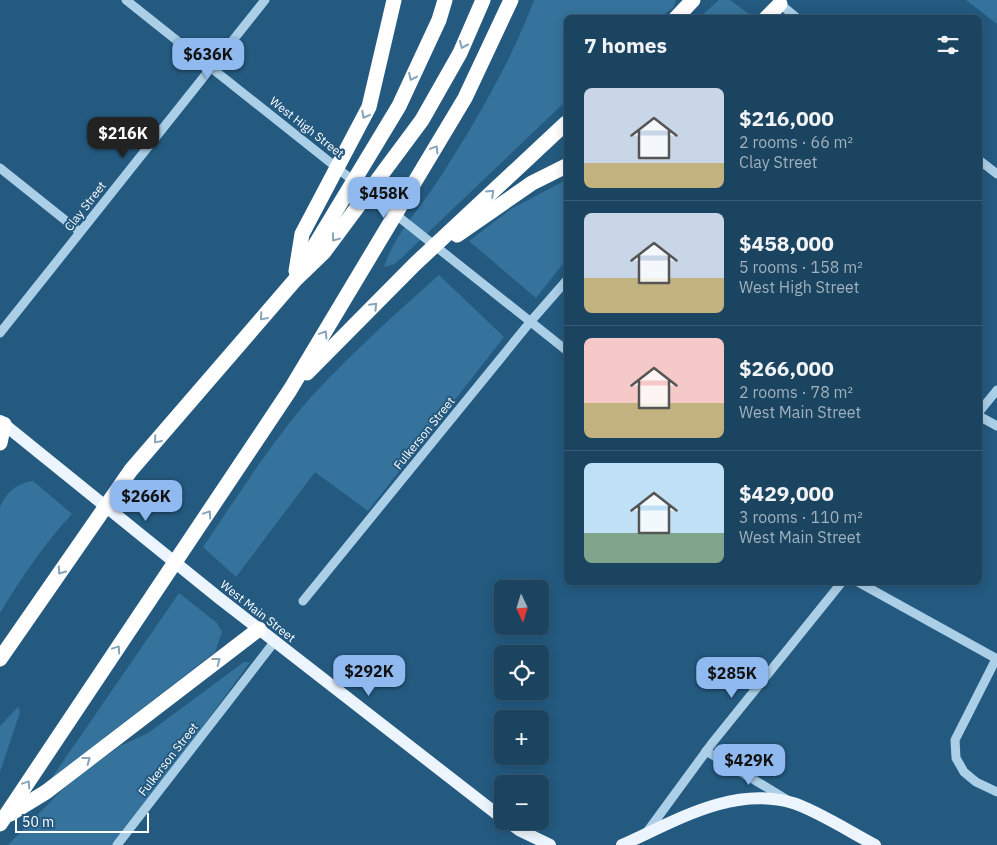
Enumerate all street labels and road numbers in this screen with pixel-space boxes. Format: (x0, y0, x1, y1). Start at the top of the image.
street label: West High Street (267, 93, 347, 161)
street label: Clay Street (61, 178, 109, 234)
street label: Fulkerson Street (390, 394, 458, 472)
street label: West Main Street (217, 577, 299, 645)
street label: Fulkerson Street (135, 719, 201, 799)

